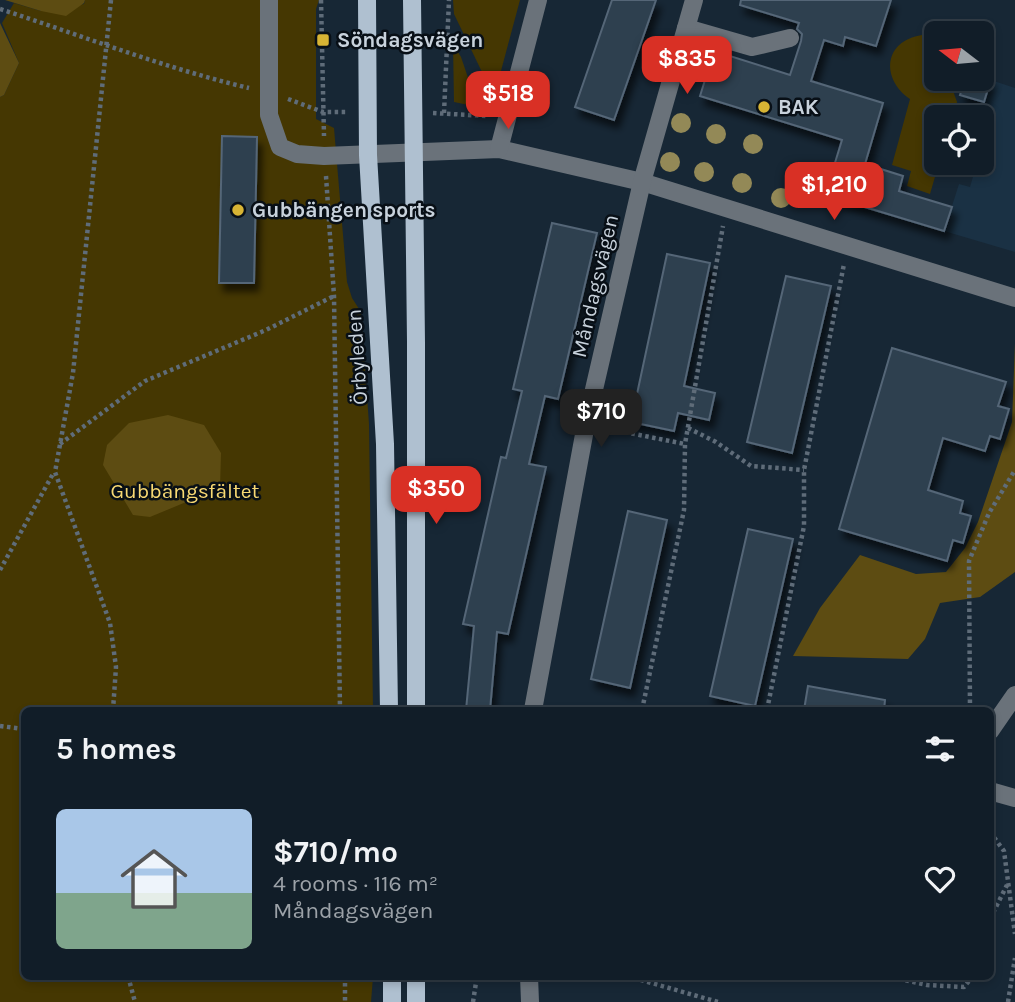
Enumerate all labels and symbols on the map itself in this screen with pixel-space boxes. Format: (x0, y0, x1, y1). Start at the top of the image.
north arrow (924, 21, 994, 91)
place label: Söndagsvägen (337, 28, 483, 52)
marker: Söndagsvägen (315, 32, 331, 48)
pin: $835 (646, 36, 728, 96)
pin: $518 (467, 72, 549, 131)
place label: BAK (778, 95, 819, 119)
marker: BAK (756, 99, 772, 115)
pin: $1,210 (777, 162, 891, 222)
place label: Gubbängen sports (252, 198, 436, 222)
marker: Gubbängen sports (230, 202, 246, 218)
street label: Måndagsvägen (567, 212, 623, 360)
street label: Örbyleden (342, 308, 372, 406)
pin: $710 (560, 390, 642, 449)
pin: $350 (395, 466, 477, 526)
park label: Gubbängsfältet (111, 479, 260, 503)

